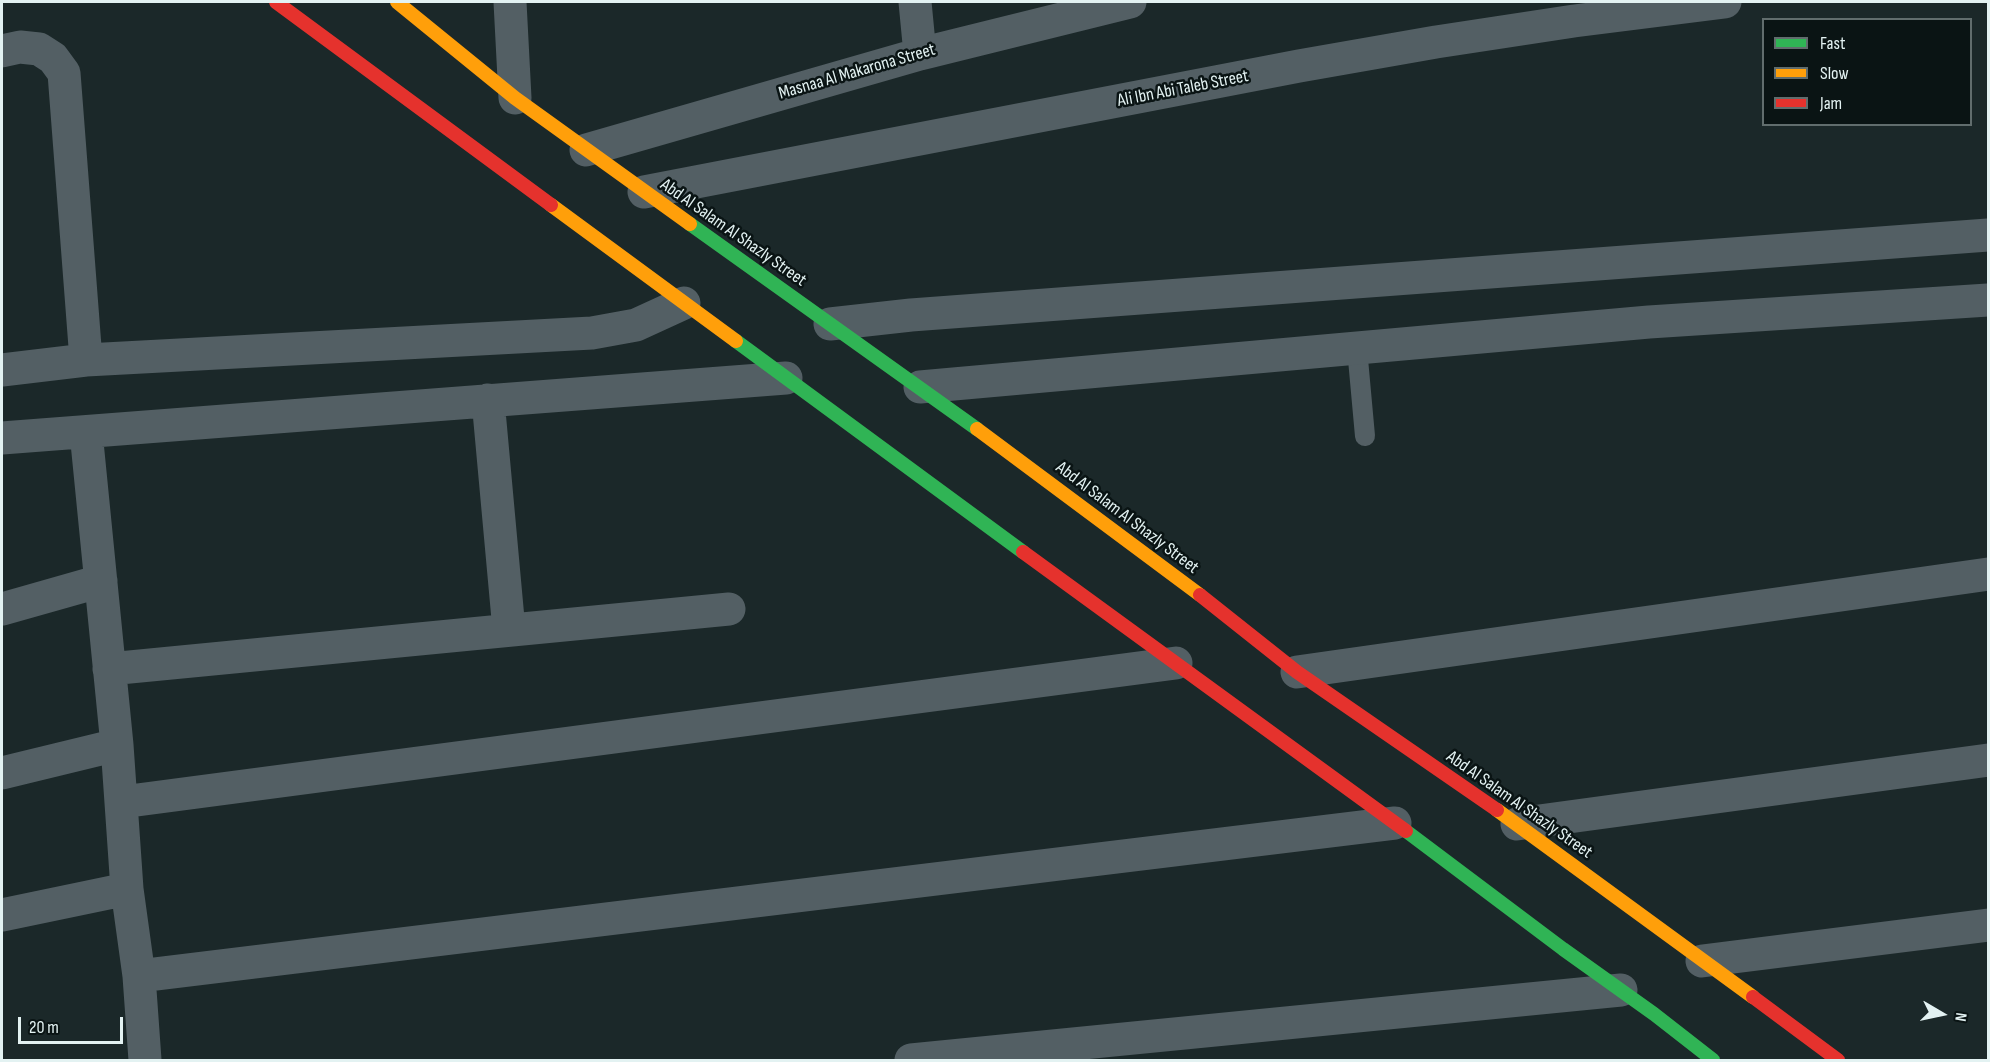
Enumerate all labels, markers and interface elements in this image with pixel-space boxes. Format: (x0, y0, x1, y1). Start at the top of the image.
legend (1762, 18, 1972, 126)
text: Fast (1820, 33, 1845, 54)
street label: Masnaa Al Makarona Street (776, 39, 938, 105)
text: Slow (1820, 63, 1849, 84)
street label: Ali Ibn Abi Taleb Street (1116, 66, 1250, 112)
text: Jam (1820, 93, 1842, 114)
street label: Abd Al Salam Al Shazly Street (656, 174, 810, 292)
street label: Abd Al Salam Al Shazly Street (1051, 457, 1203, 579)
street label: Abd Al Salam Al Shazly Street (1442, 746, 1596, 864)
north arrow (1912, 984, 1972, 1044)
scale bar (21, 1005, 126, 1043)
text: N (1950, 1011, 1970, 1023)
text: 20 m (29, 1017, 59, 1038)

